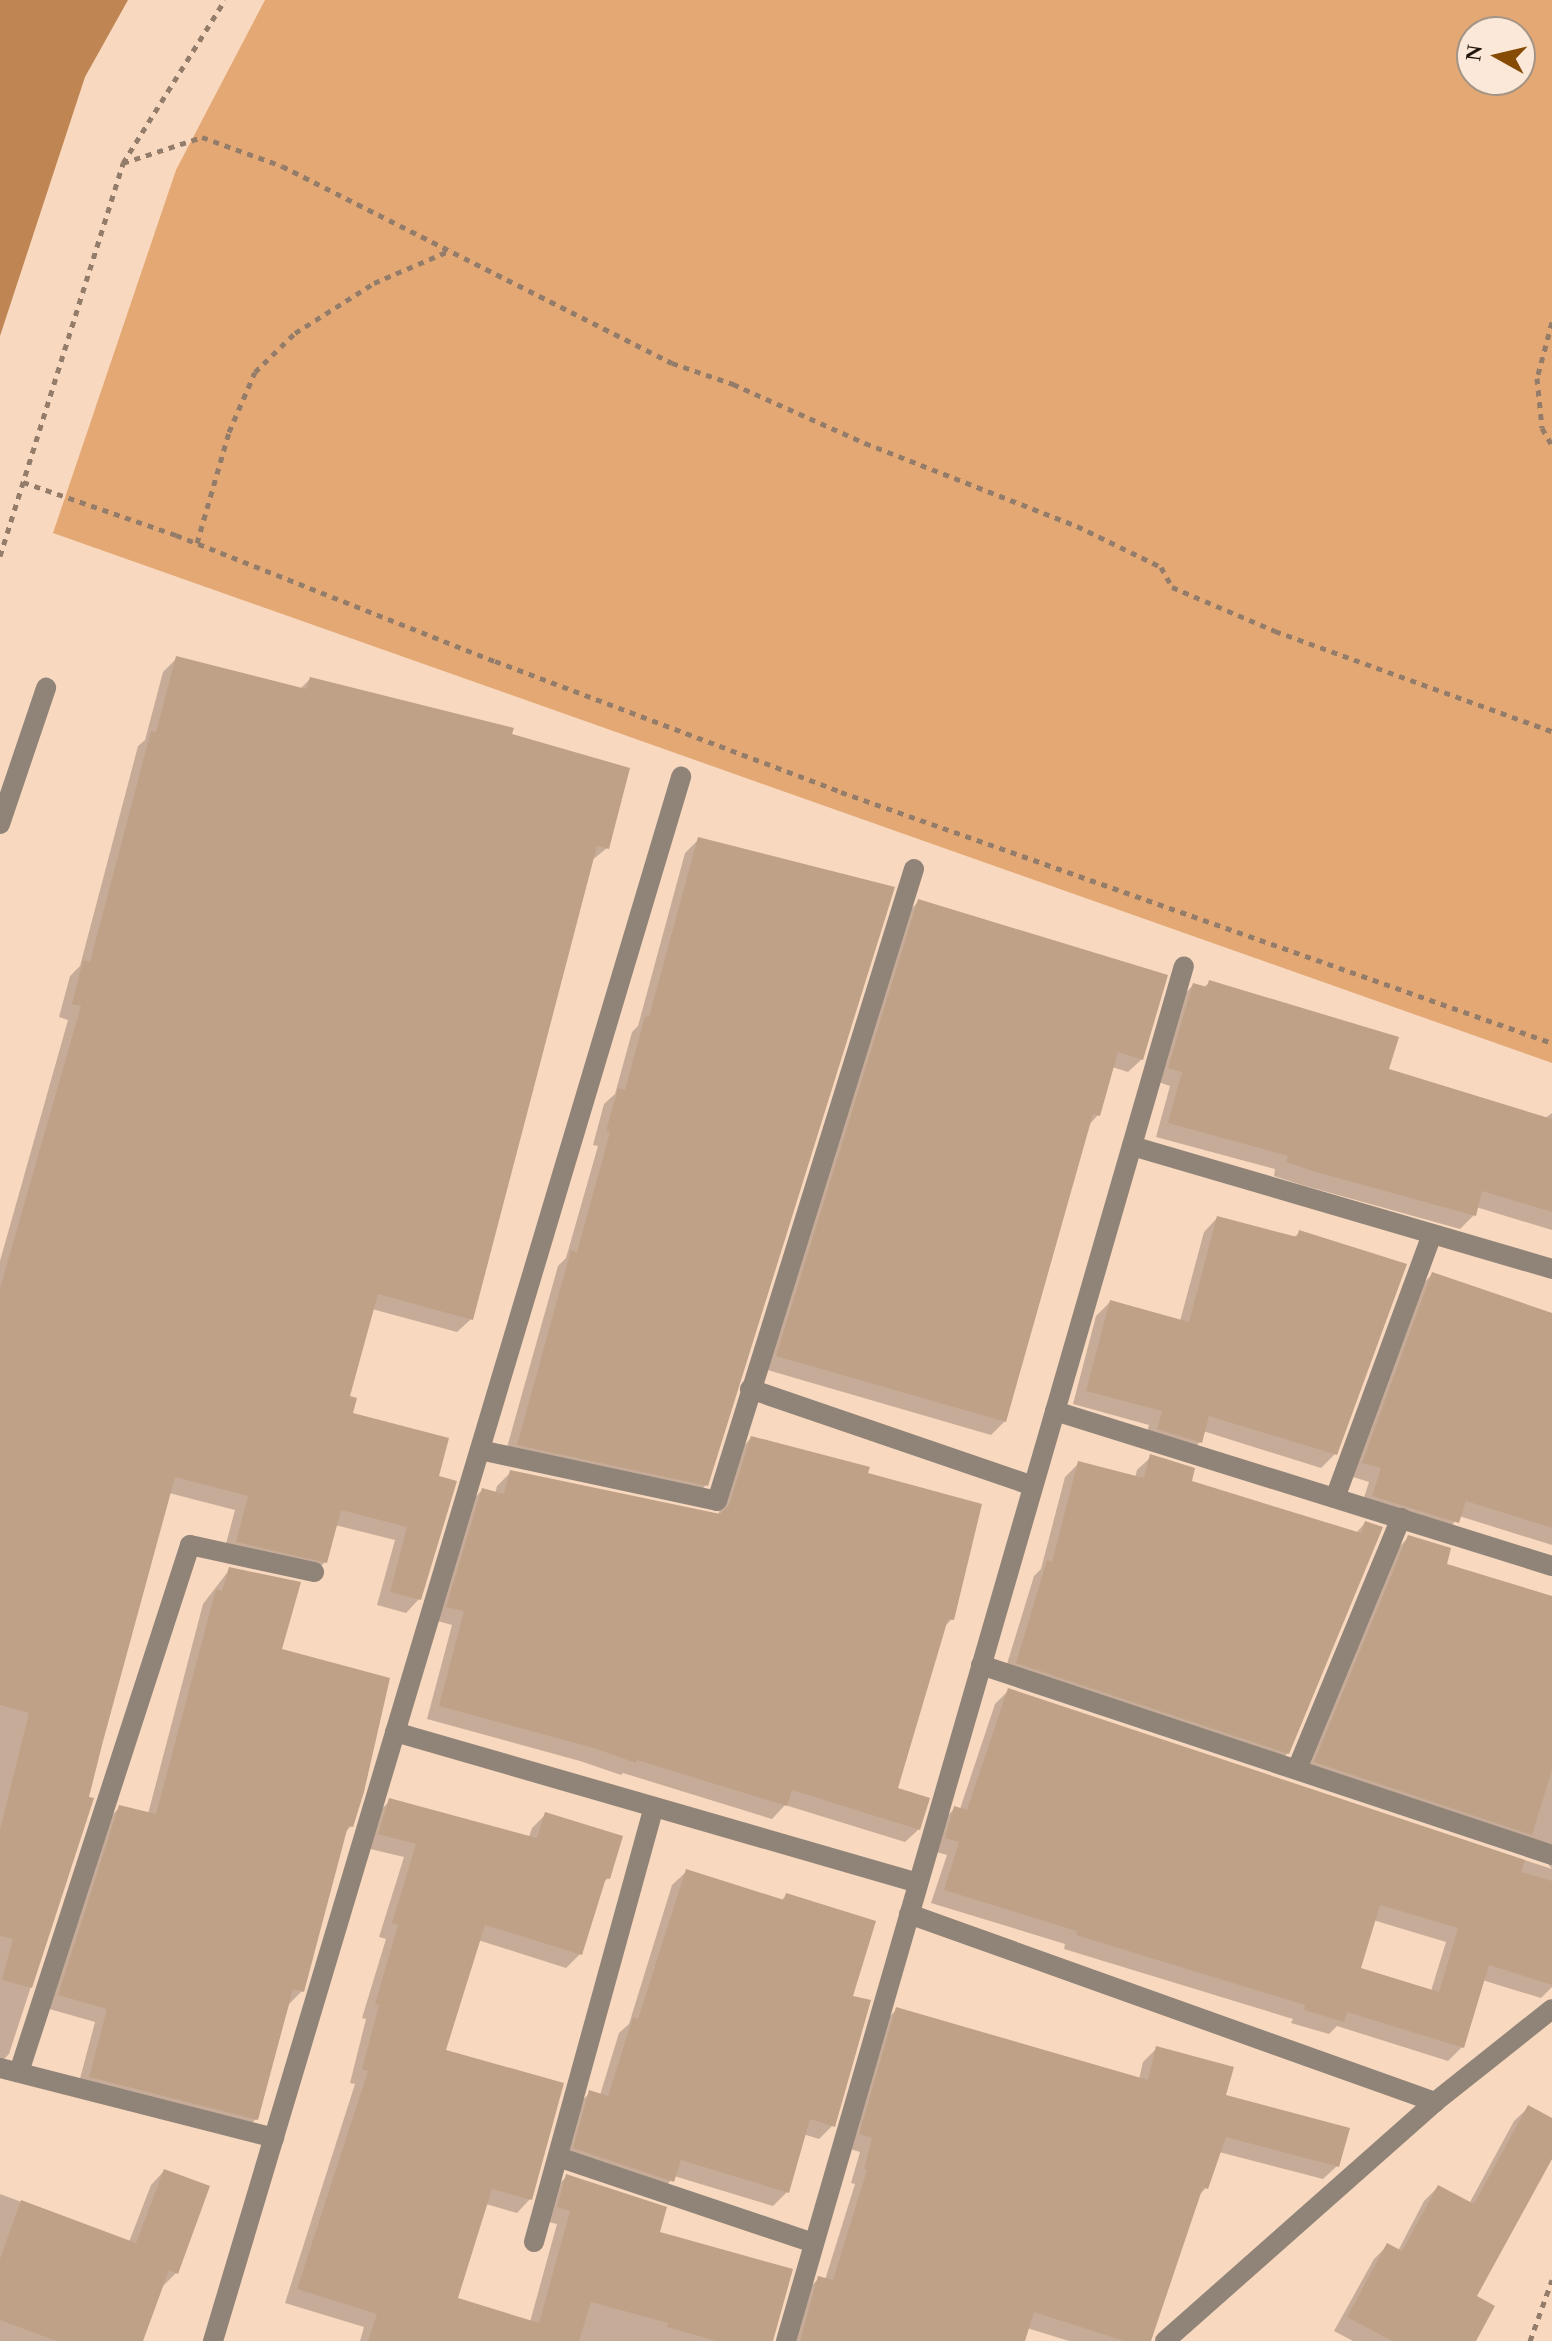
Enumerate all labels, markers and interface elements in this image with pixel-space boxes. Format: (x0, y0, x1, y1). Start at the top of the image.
north arrow (1456, 16, 1536, 96)
text: N (1460, 43, 1487, 62)

